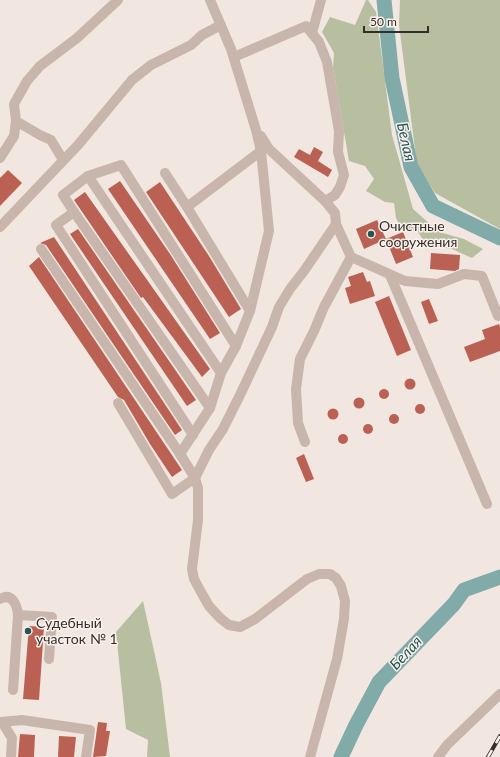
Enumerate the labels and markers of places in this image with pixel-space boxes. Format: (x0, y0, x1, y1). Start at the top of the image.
place label: Очистные сооружения (379, 217, 457, 250)
marker: Очистные сооружения (366, 229, 376, 239)
place label: Судебный участок № 1 (36, 614, 118, 647)
marker: Судебный участок № 1 (23, 626, 33, 636)

